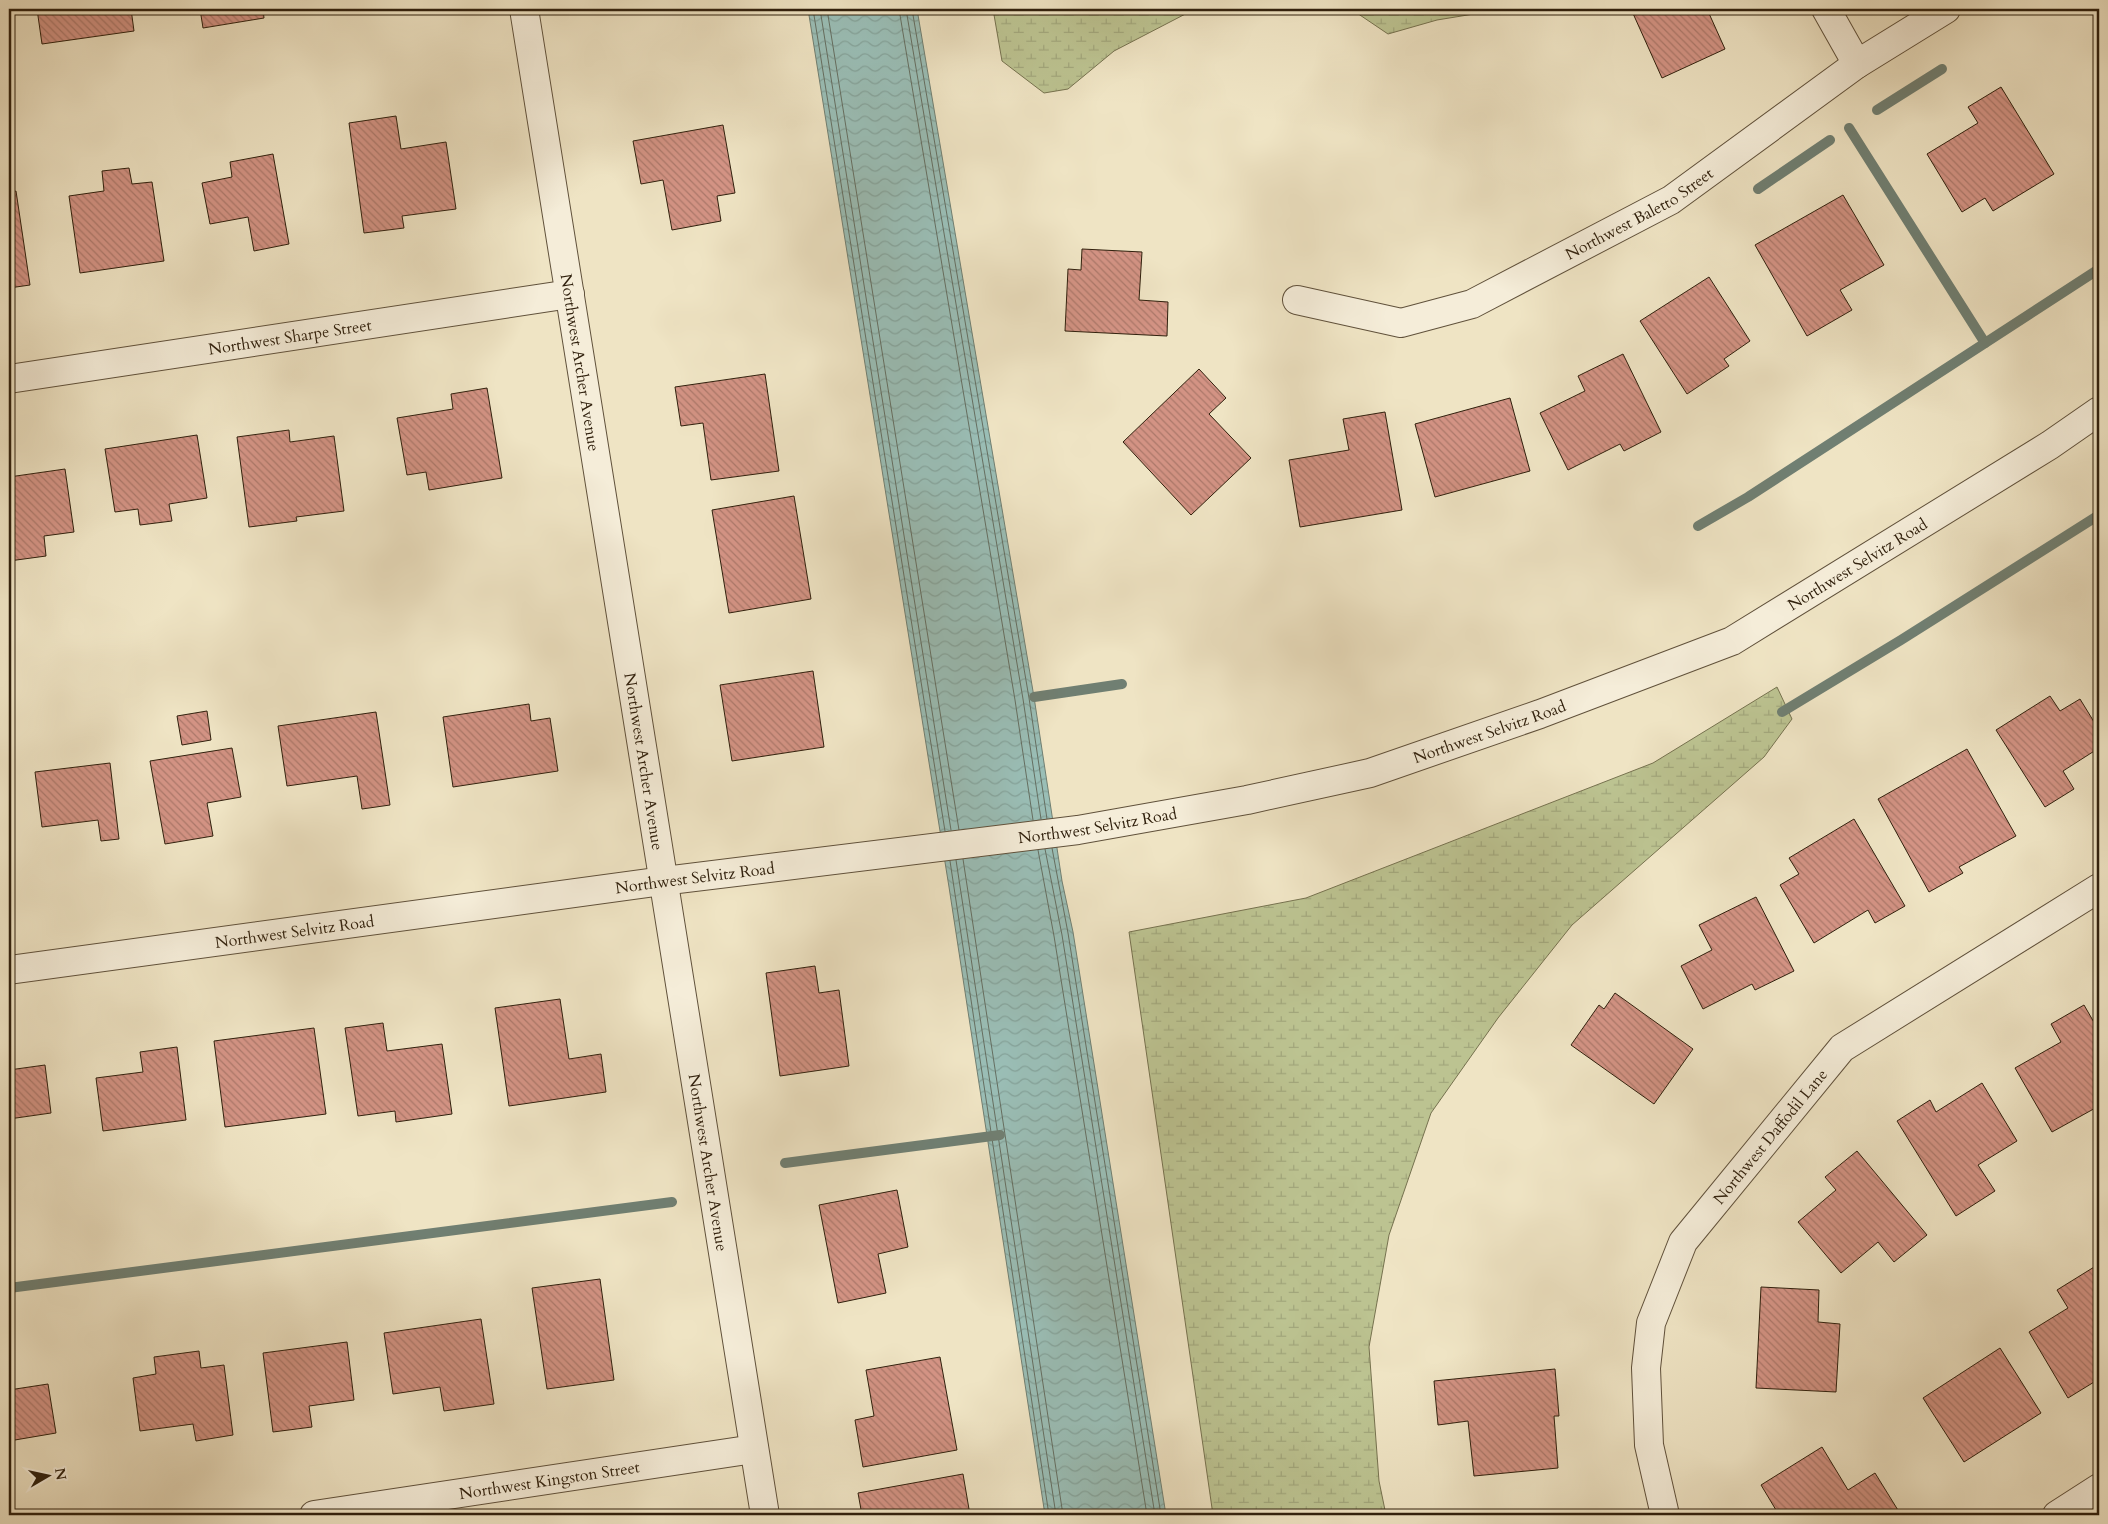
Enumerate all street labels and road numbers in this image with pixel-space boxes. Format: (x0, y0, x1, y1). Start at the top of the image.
street label: Northwest Baletto Street (1562, 163, 1718, 265)
street label: Northwest Archer Avenue (555, 272, 605, 453)
street label: Northwest Sharpe Street (207, 314, 373, 361)
street label: Northwest Selvitz Road (1784, 513, 1932, 616)
street label: Northwest Archer Avenue (618, 671, 668, 852)
street label: Northwest Selvitz Road (1410, 695, 1570, 769)
street label: Northwest Selvitz Road (1017, 803, 1179, 849)
street label: Northwest Selvitz Road (614, 857, 776, 899)
street label: Northwest Selvitz Road (214, 910, 376, 954)
street label: Northwest Daffodil Lane (1708, 1064, 1833, 1209)
street label: Northwest Archer Avenue (683, 1072, 733, 1253)
street label: Northwest Kingston Street (458, 1456, 641, 1505)

